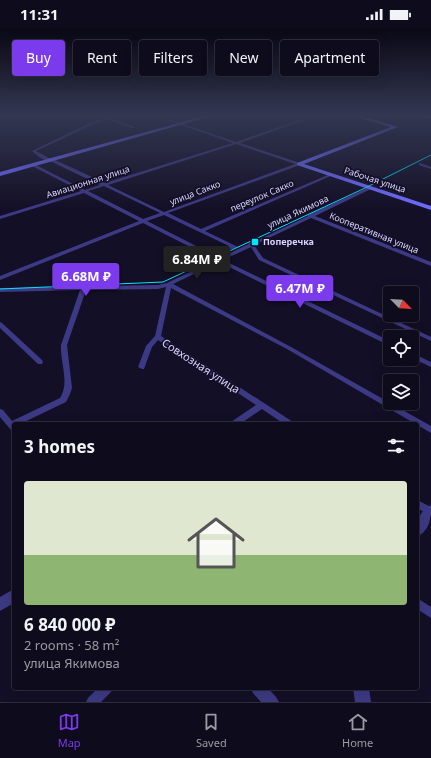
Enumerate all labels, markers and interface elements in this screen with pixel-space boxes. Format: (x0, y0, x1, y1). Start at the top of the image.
text: 11:31 (20, 4, 59, 24)
chip: Buy (12, 40, 65, 76)
chip: Rent (73, 40, 131, 76)
chip: Filters (139, 40, 207, 76)
chip: New (215, 40, 272, 76)
chip: Apartment (280, 40, 379, 76)
street label: Авиационная улица (44, 162, 131, 201)
street label: Рабочая улица (343, 163, 408, 196)
street label: переулок Сакко (228, 176, 296, 215)
street label: улица Сакко (168, 177, 222, 208)
street label: улица Якимова (265, 192, 331, 231)
street label: Кооперативная улица (328, 209, 421, 256)
place label: Поперечка (263, 235, 314, 248)
marker: Поперечка (250, 237, 260, 247)
pin: 6.84M ₽ (160, 246, 234, 280)
text: 6.84M ₽ (172, 250, 222, 268)
pin: 6.68M ₽ (49, 263, 123, 297)
text: 6.68M ₽ (61, 267, 111, 285)
pin: 6.47M ₽ (263, 275, 337, 309)
text: 6.47M ₽ (275, 279, 325, 297)
north arrow (383, 286, 419, 322)
map controls (383, 286, 419, 410)
button: locate (383, 330, 419, 366)
street label: Совхозная улица (159, 335, 243, 396)
button: layers (383, 374, 419, 410)
text: 3 homes (24, 435, 95, 458)
icon: filters (385, 435, 407, 457)
icon: home (180, 507, 252, 579)
text: 6 840 000 ₽ (24, 613, 116, 636)
text: 2 rooms · 58 m² (24, 636, 119, 654)
text: улица Якимова (24, 654, 120, 672)
tab: Map (58, 711, 81, 750)
tab: Saved (196, 711, 227, 750)
tab: Home (342, 711, 373, 750)

